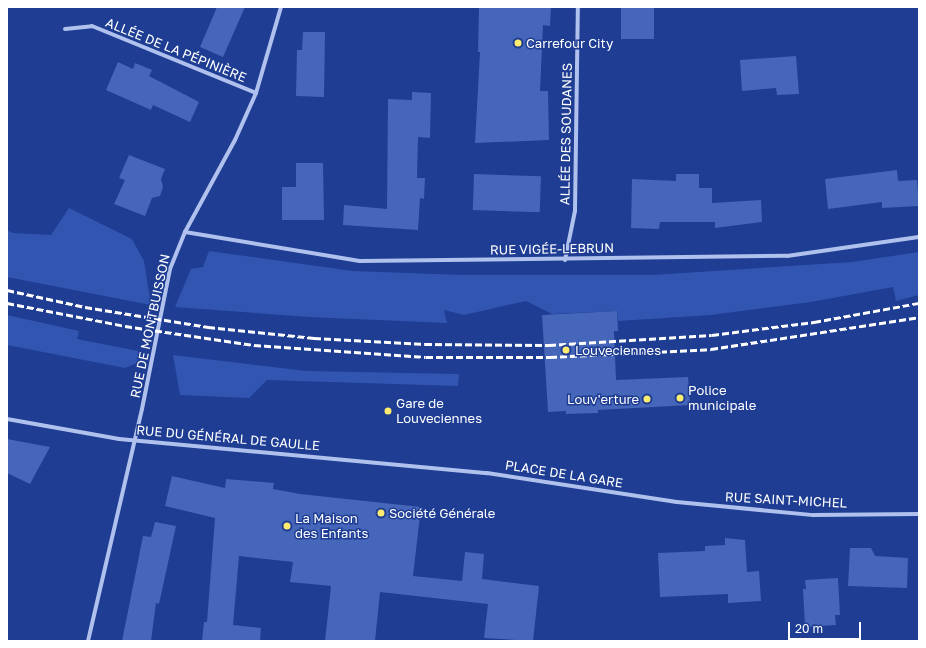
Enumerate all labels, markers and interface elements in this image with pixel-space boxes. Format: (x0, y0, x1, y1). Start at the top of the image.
street label: ALLÉE DE LA PÉPINIÈRE (103, 15, 249, 85)
place label: Carrefour City (526, 35, 613, 51)
marker: Carrefour City (513, 38, 523, 48)
street label: ALLÉE DES SOUDANES (557, 63, 575, 205)
street label: RUE VIGÉE-LEBRUN (490, 240, 614, 258)
street label: RUE DE MONTBUISSON (127, 253, 173, 399)
place label: Louveciennes (575, 342, 661, 358)
marker: Louveciennes (560, 344, 572, 356)
place label: Police municipale (688, 383, 756, 414)
place label: Louv'erture (567, 391, 639, 407)
marker: Police municipale (675, 393, 685, 403)
marker: Louv'erture (642, 394, 652, 404)
place label: Gare de Louveciennes (396, 396, 482, 427)
marker: Gare de Louveciennes (383, 406, 393, 416)
street label: RUE DU GÉNÉRAL DE GAULLE (136, 422, 320, 454)
street label: PLACE DE LA GARE (504, 457, 624, 491)
street label: RUE SAINT-MICHEL (725, 489, 847, 511)
place label: Société Générale (389, 505, 495, 521)
marker: Société Générale (376, 508, 386, 518)
place label: La Maison des Enfants (295, 511, 368, 542)
marker: La Maison des Enfants (282, 521, 292, 531)
scale bar (790, 614, 863, 640)
text: 20 m (795, 621, 823, 636)

